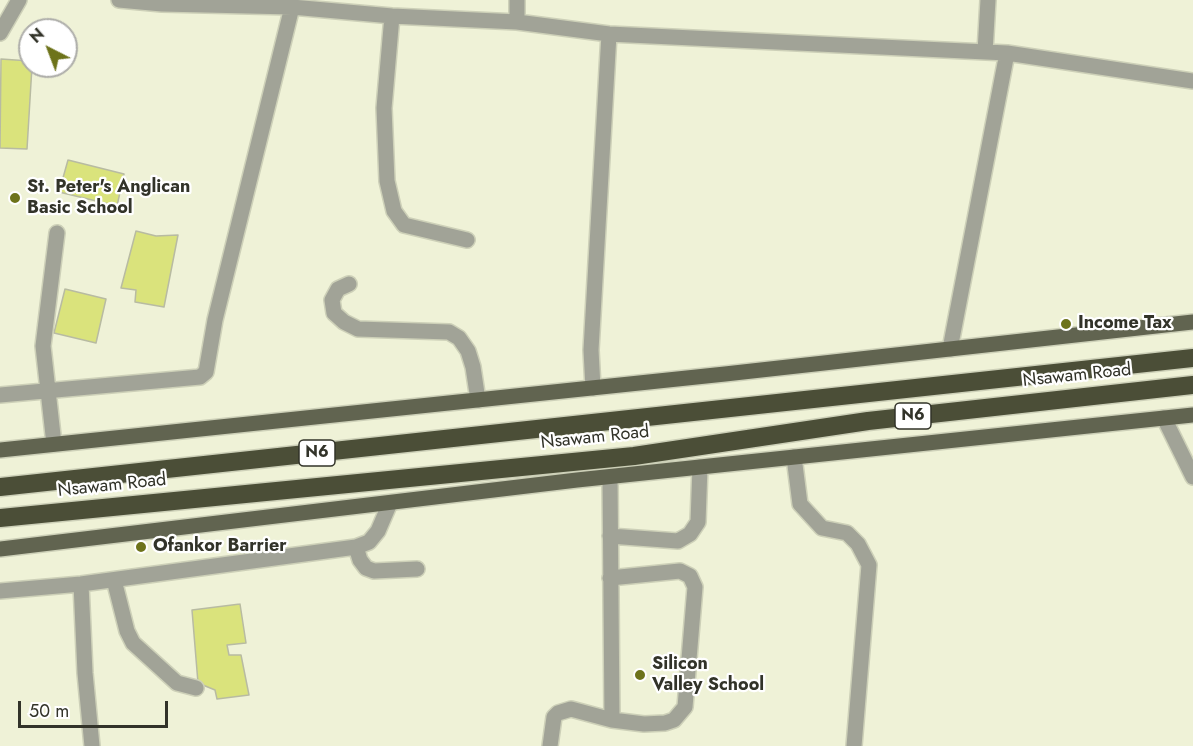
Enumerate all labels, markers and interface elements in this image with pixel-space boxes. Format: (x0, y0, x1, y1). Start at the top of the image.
north arrow (18, 18, 78, 78)
text: N (25, 23, 49, 49)
place label: St. Peter's Anglican Basic School (27, 177, 190, 219)
marker: St. Peter's Anglican Basic School (8, 191, 22, 205)
place label: Income Tax (1078, 313, 1172, 335)
marker: Income Tax (1059, 317, 1073, 331)
street label: Nsawam Road (1022, 360, 1132, 392)
road number: N6 (895, 403, 931, 429)
street label: Nsawam Road (540, 422, 650, 454)
road number: N6 (299, 440, 335, 466)
street label: Nsawam Road (57, 470, 167, 502)
place label: Ofankor Barrier (153, 536, 287, 558)
marker: Ofankor Barrier (134, 540, 148, 554)
place label: Silicon Valley School (652, 654, 764, 696)
marker: Silicon Valley School (633, 668, 647, 682)
scale bar (21, 689, 171, 727)
text: 50 m (29, 698, 69, 724)

